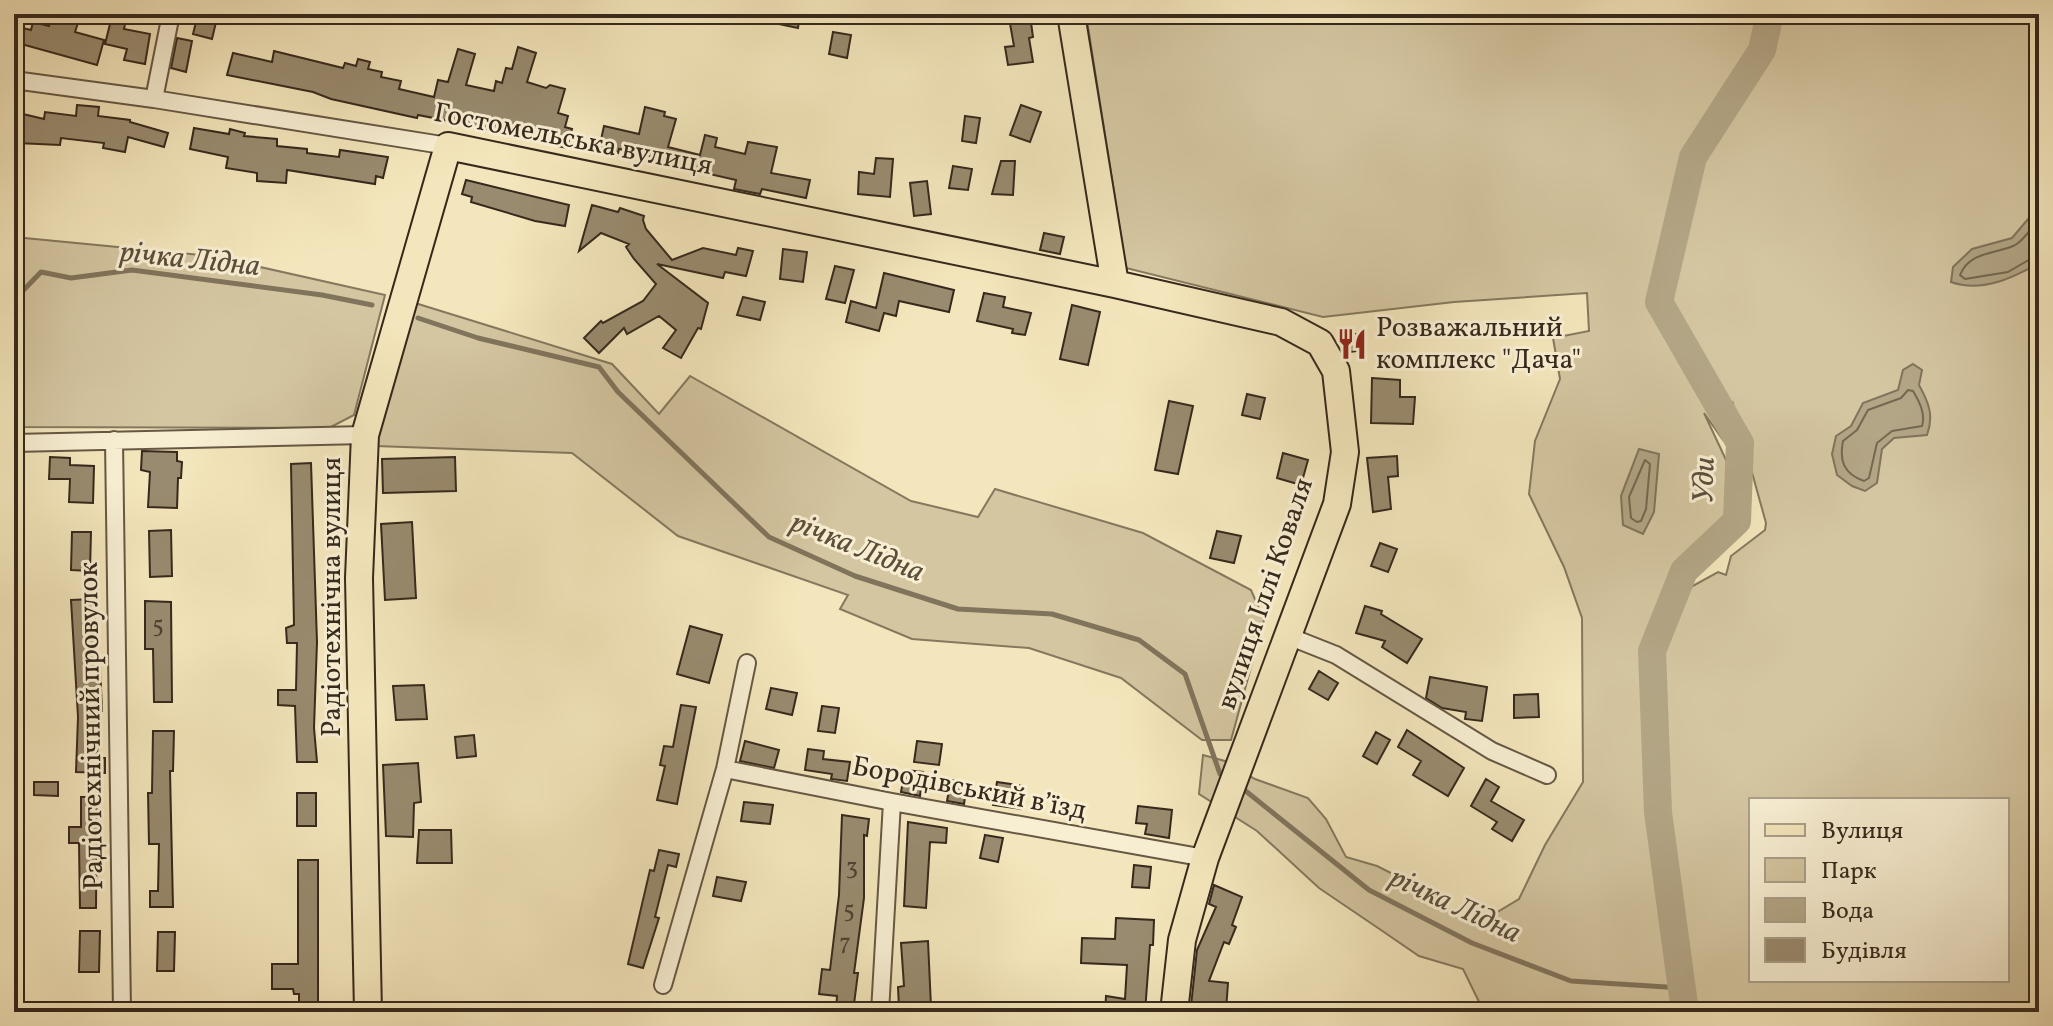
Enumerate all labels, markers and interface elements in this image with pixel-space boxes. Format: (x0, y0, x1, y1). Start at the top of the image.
street label: Гостомельська вулиця (430, 94, 716, 186)
water label: річка Лідна (118, 232, 262, 288)
place label: Розважальний комплекс "Дача" (1376, 309, 1581, 380)
restaurant icon: Розважальний комплекс "Дача" (1335, 327, 1369, 361)
water label: Уди (1683, 456, 1727, 504)
street label: Радіотехнічна вулиця (313, 457, 352, 737)
street label: вулиця Іллі Коваля (1208, 473, 1324, 715)
water label: річка Лідна (784, 502, 930, 594)
street label: Радіотехнічний провулок (70, 561, 114, 891)
house number: 5 (152, 609, 164, 643)
street label: Бородівський в’їзд (848, 747, 1090, 831)
legend (1749, 798, 2009, 982)
text: Вулиця (1821, 815, 1903, 849)
house number: 3 (846, 851, 858, 885)
text: Парк (1821, 855, 1877, 889)
water label: річка Лідна (1382, 857, 1528, 955)
house number: 5 (843, 894, 855, 928)
text: Вода (1821, 895, 1874, 929)
house number: 7 (839, 927, 851, 961)
text: Будівля (1821, 935, 1907, 969)

